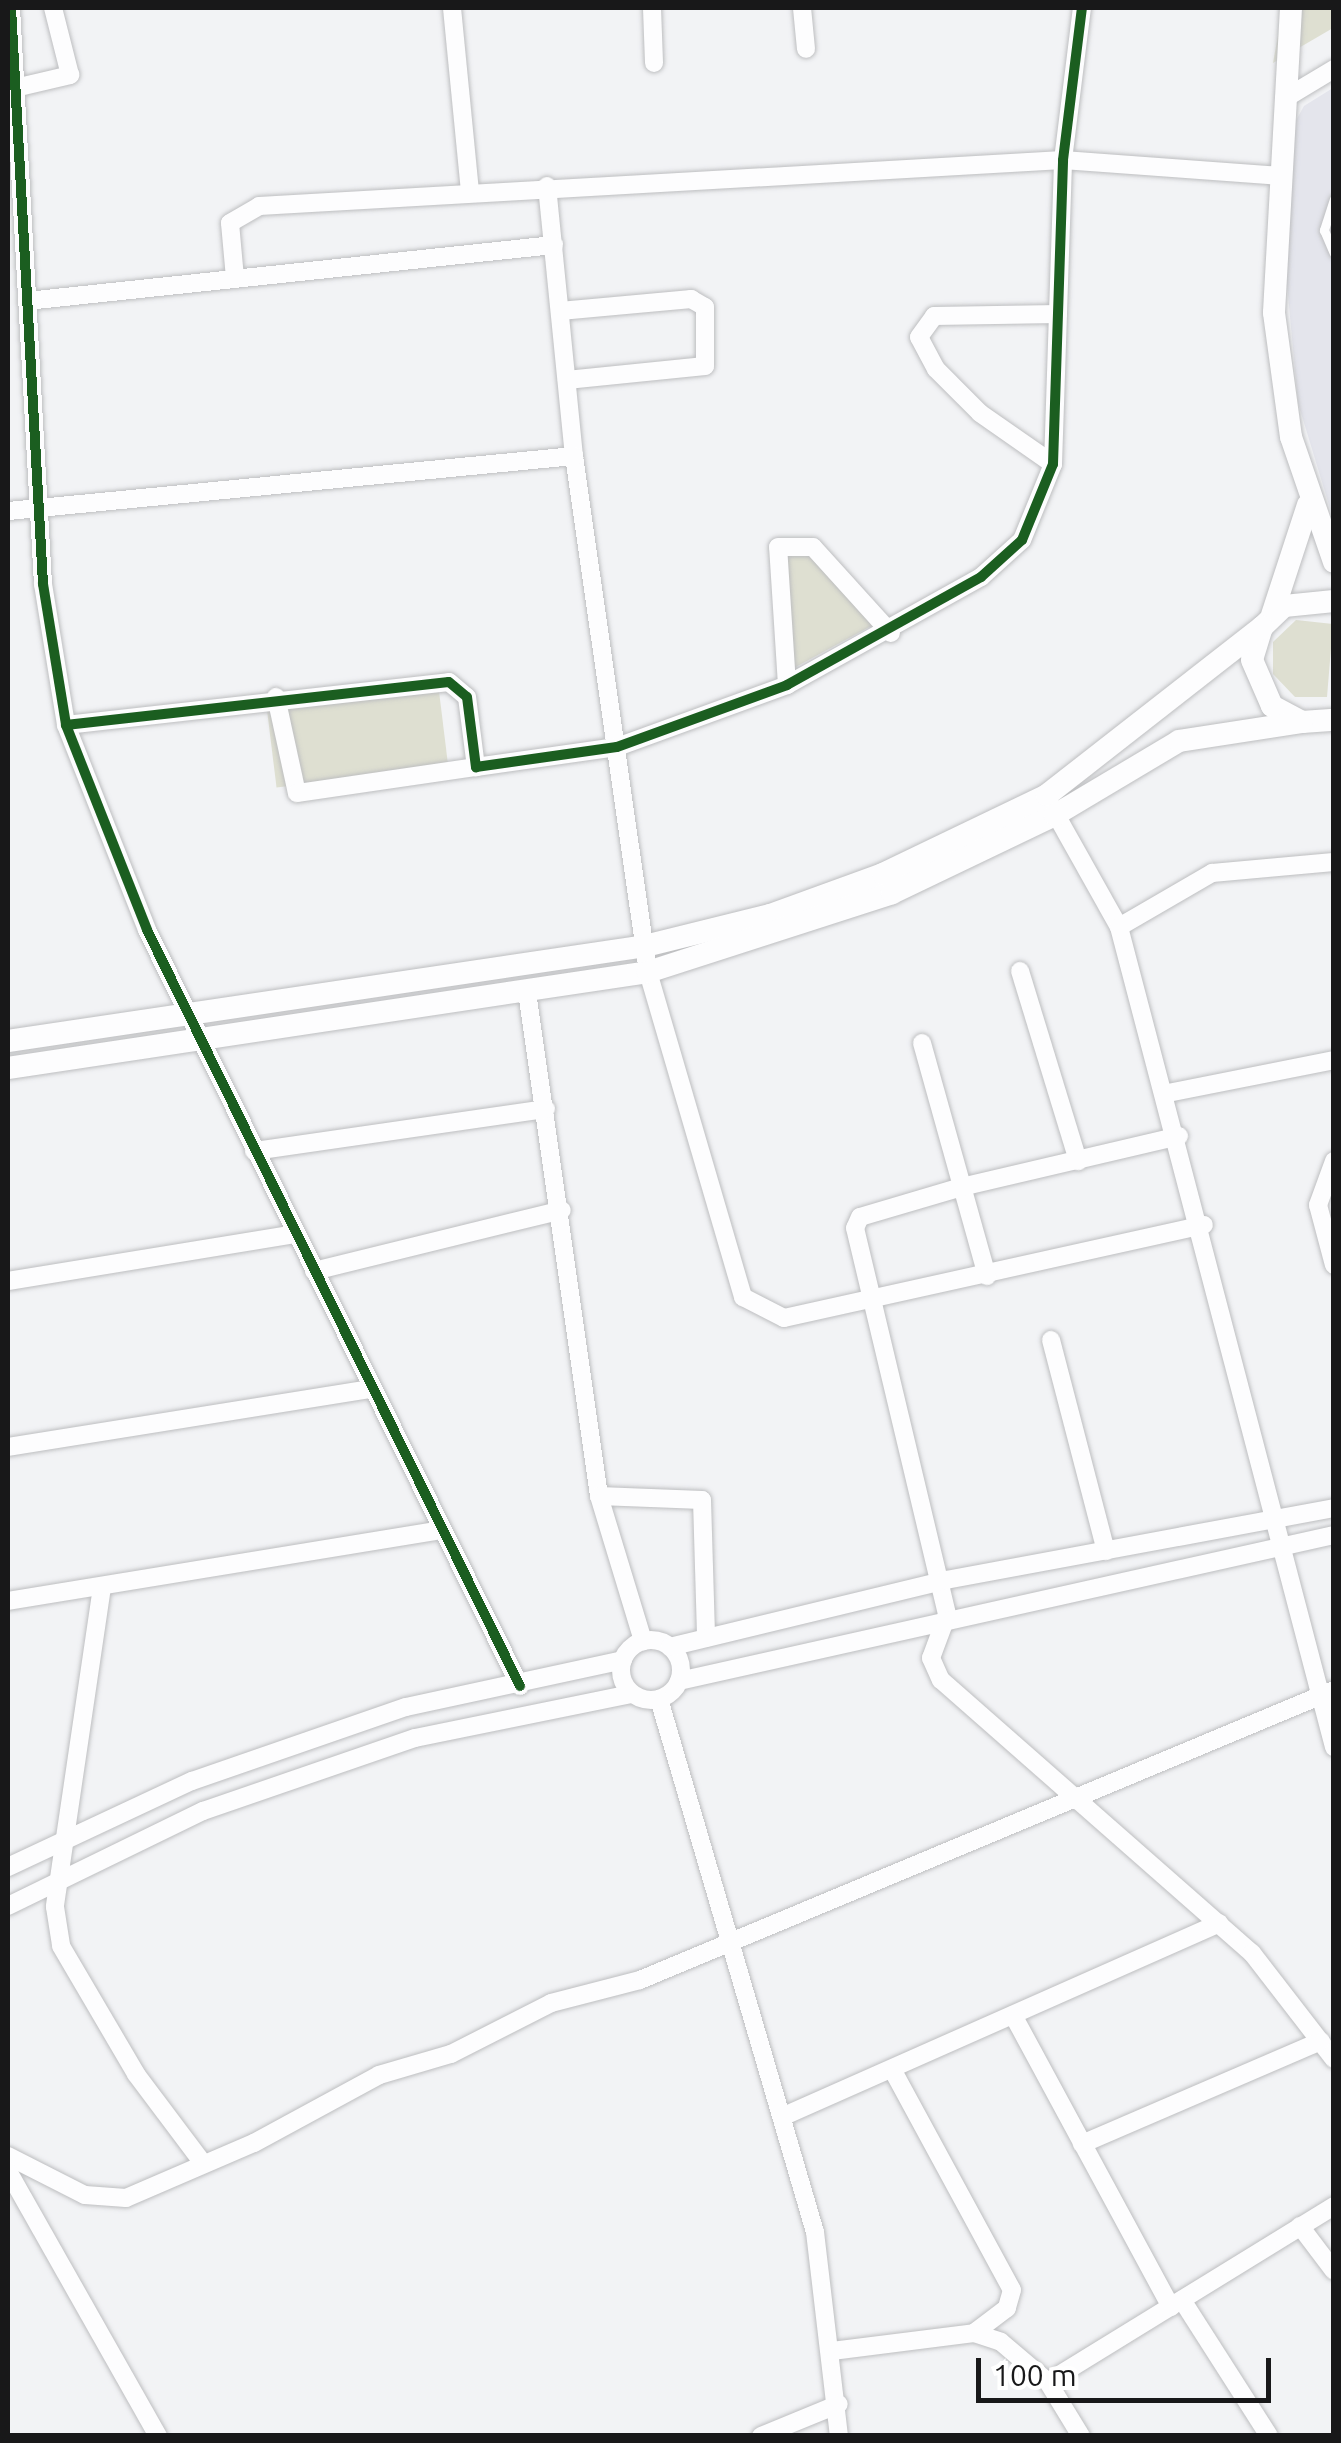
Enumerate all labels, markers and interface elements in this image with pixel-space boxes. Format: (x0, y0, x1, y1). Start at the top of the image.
scale bar (981, 2338, 1276, 2400)
text: 100 m (993, 2358, 1077, 2392)

